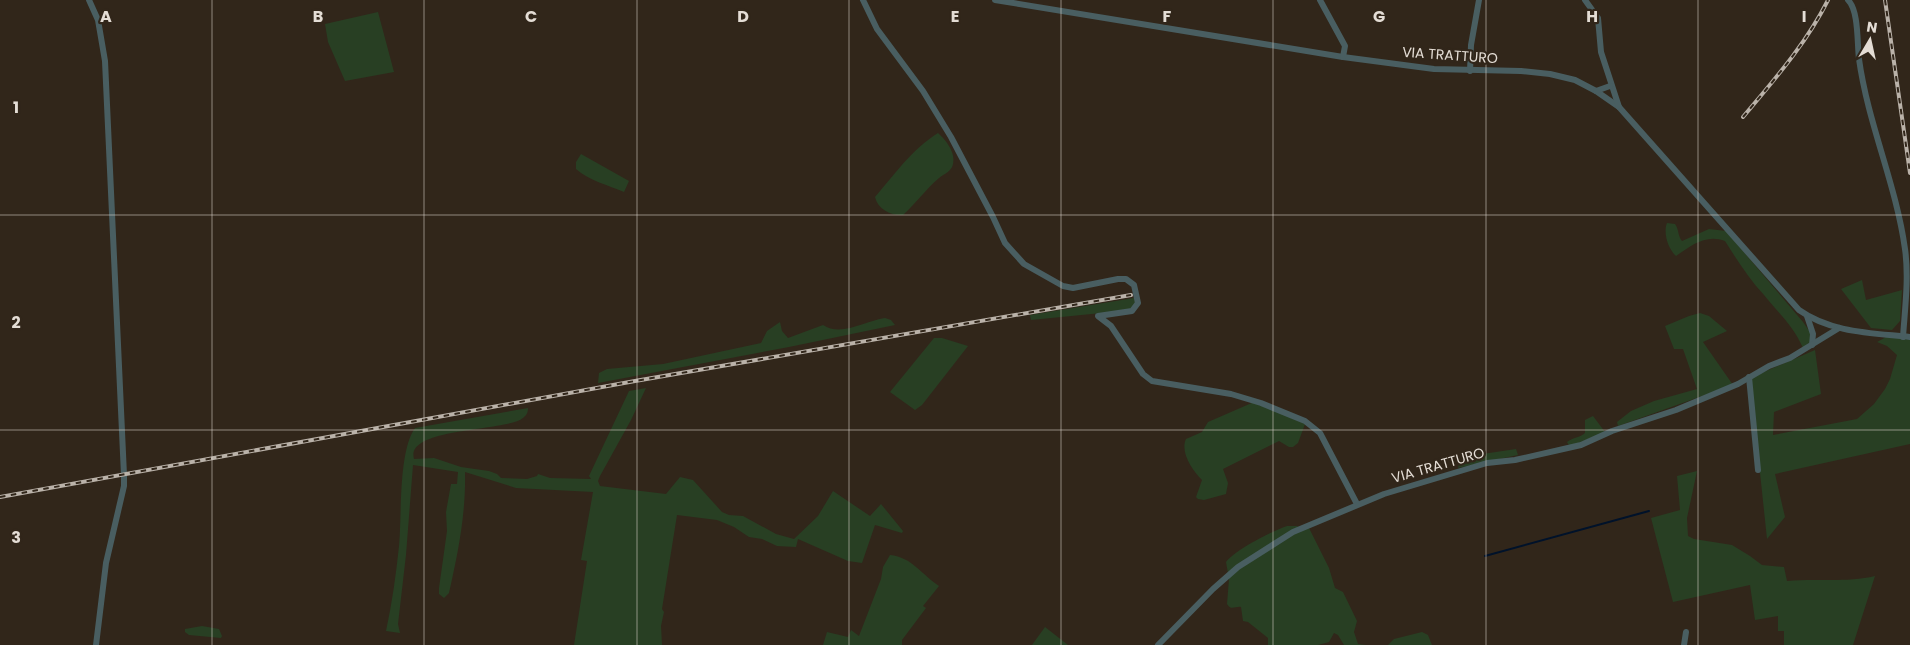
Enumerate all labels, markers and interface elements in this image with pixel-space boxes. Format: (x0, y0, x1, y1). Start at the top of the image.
text: A (100, 5, 112, 28)
text: B (313, 5, 323, 28)
text: C (525, 5, 537, 28)
text: D (737, 5, 749, 28)
text: E (951, 5, 959, 28)
text: F (1163, 5, 1172, 28)
text: G (1373, 5, 1385, 28)
text: H (1586, 5, 1598, 28)
text: I (1802, 5, 1806, 28)
north arrow (1845, 15, 1895, 65)
text: N (1865, 16, 1879, 38)
street label: VIA TRATTURO (1402, 42, 1498, 68)
text: 1 (13, 96, 19, 119)
text: 2 (11, 311, 21, 334)
street label: VIA TRATTURO (1389, 442, 1487, 488)
text: 3 (11, 526, 21, 549)

